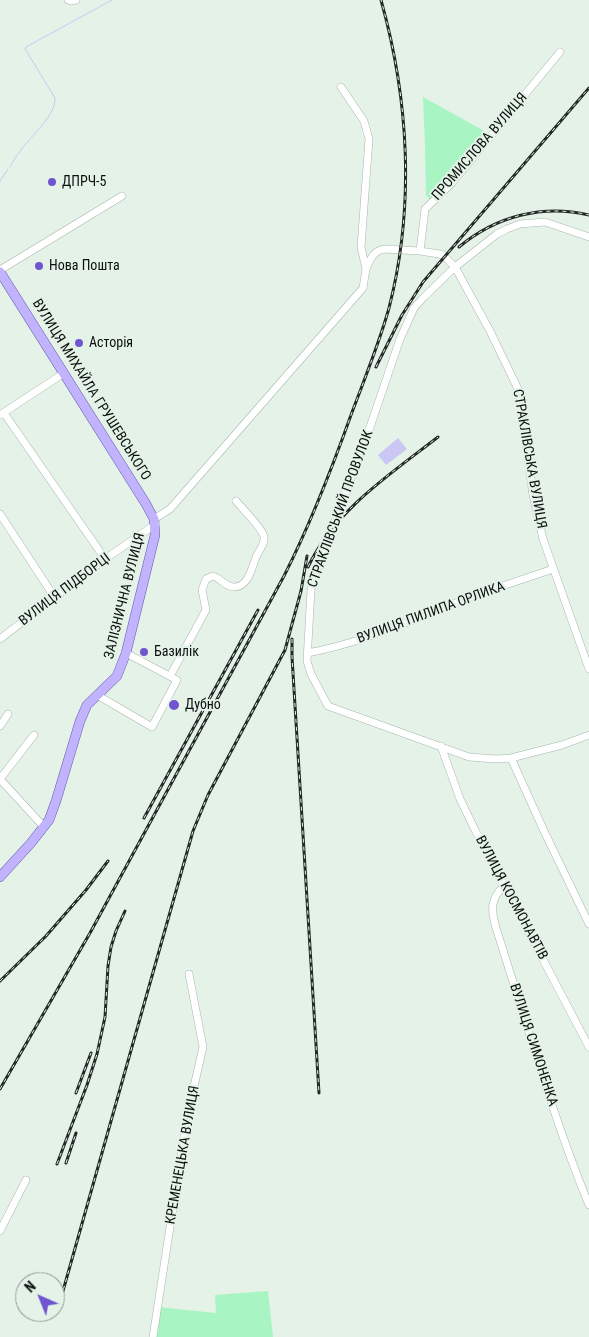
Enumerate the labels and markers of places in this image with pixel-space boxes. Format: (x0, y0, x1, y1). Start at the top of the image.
place label: ДПРЧ-5 (62, 174, 106, 190)
marker: ДПРЧ-5 (46, 176, 58, 188)
place label: Нова Пошта (49, 258, 120, 274)
marker: Нова Пошта (33, 260, 45, 272)
place label: Асторія (89, 335, 133, 351)
marker: Асторія (73, 337, 85, 349)
place label: Базилік (154, 644, 199, 660)
marker: Базилік (138, 646, 150, 658)
place label: Дубно (185, 697, 221, 713)
marker: Дубно (167, 698, 181, 712)

